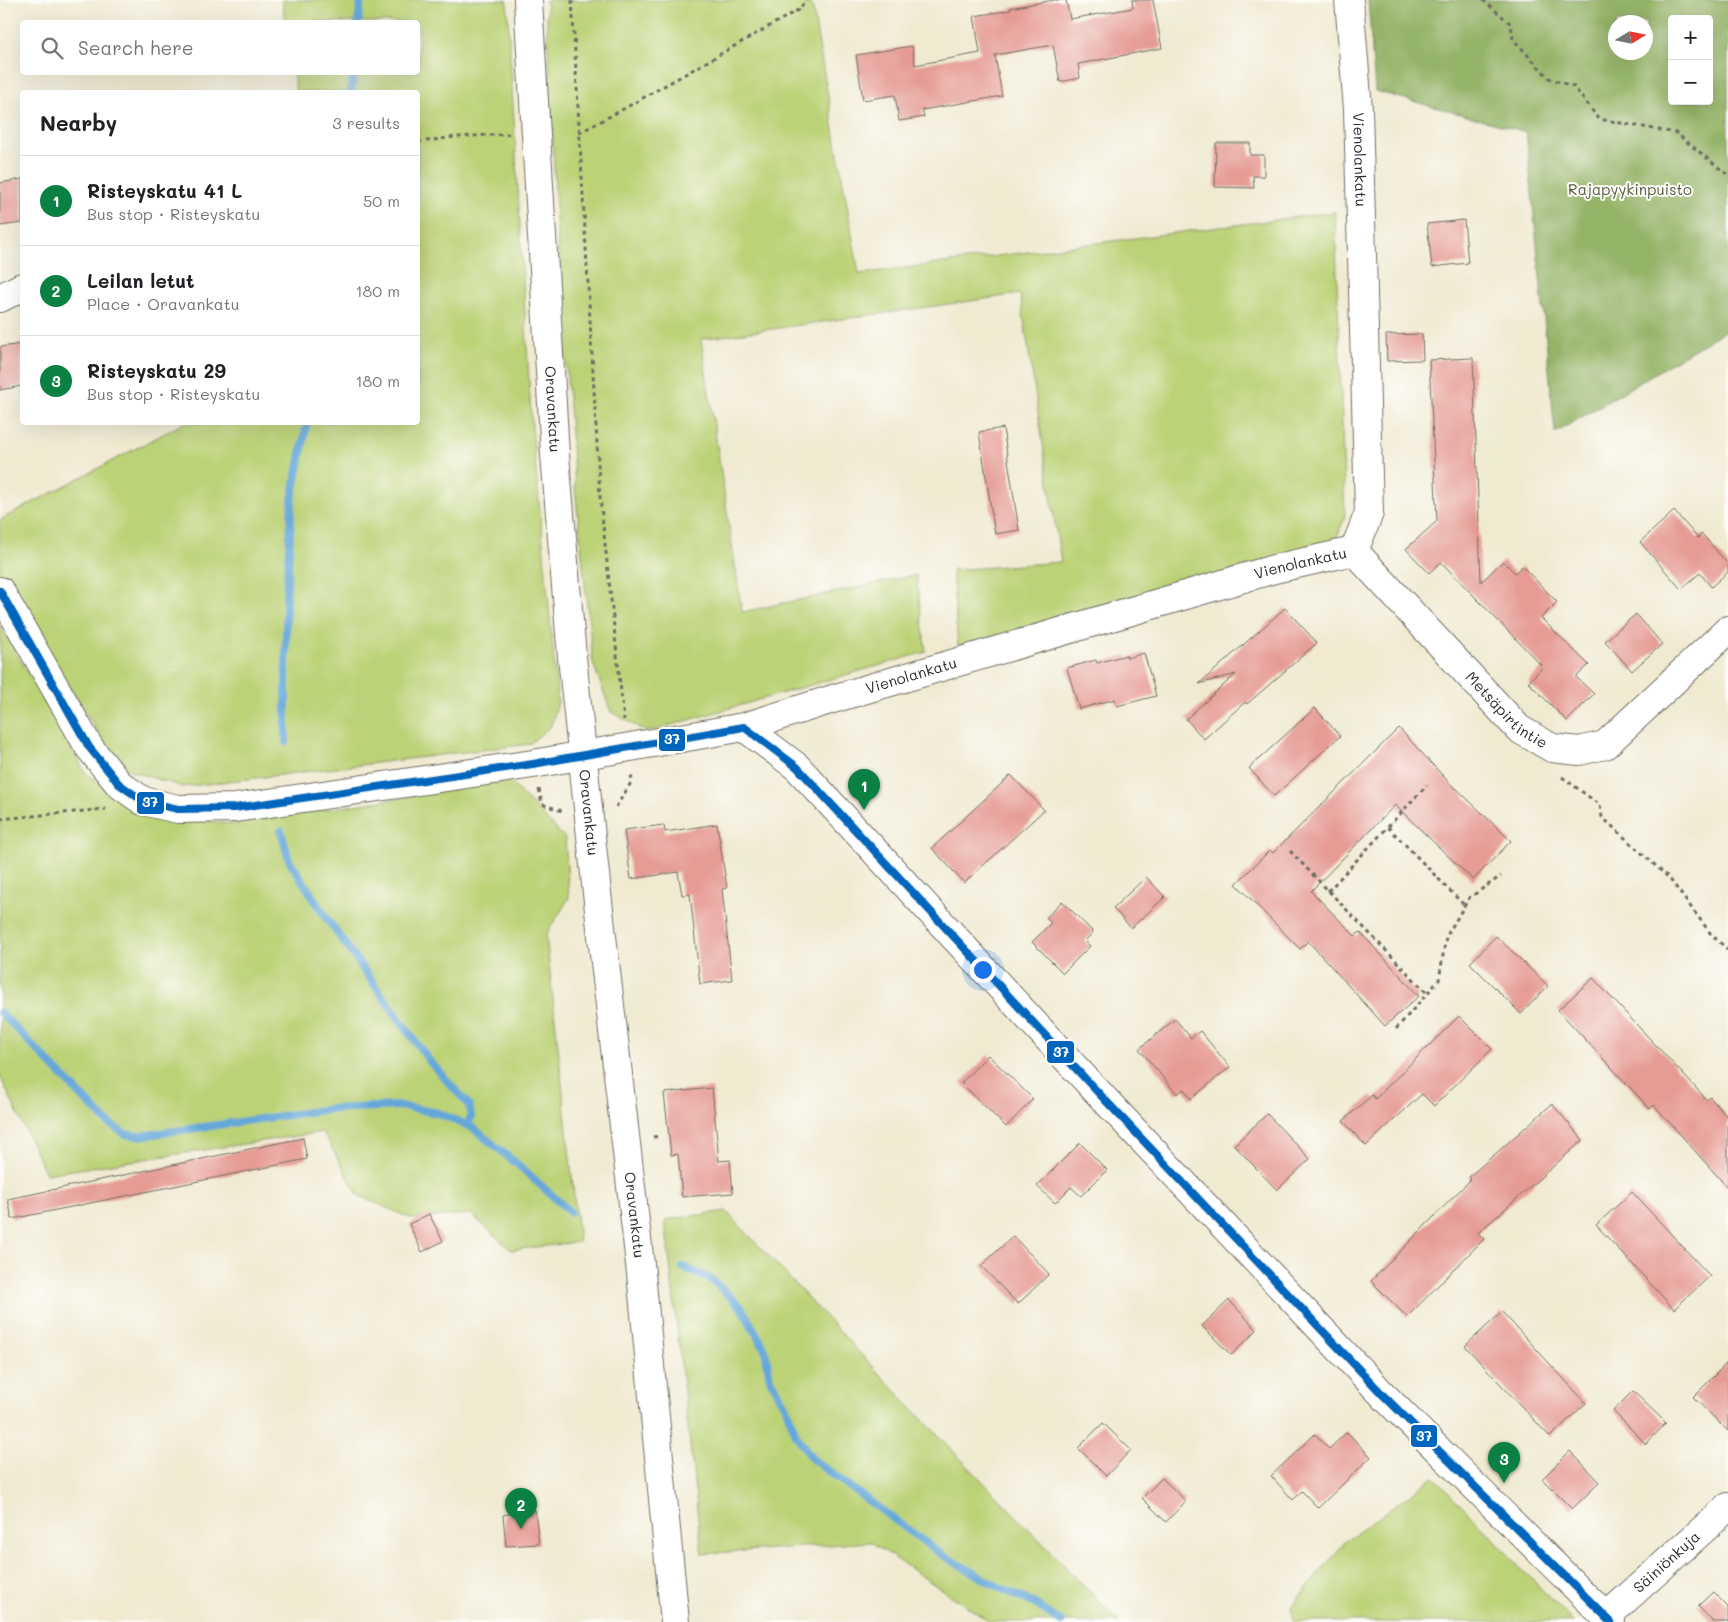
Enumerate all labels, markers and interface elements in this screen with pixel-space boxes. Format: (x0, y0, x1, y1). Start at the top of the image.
north arrow (1608, 15, 1653, 60)
map controls (1668, 15, 1713, 105)
button: + (1668, 15, 1713, 60)
search box (20, 20, 420, 75)
icon: search (38, 34, 66, 62)
text: Search here (78, 35, 194, 60)
button: − (1668, 60, 1713, 105)
text: Nearby (40, 109, 117, 136)
text: 3 results (332, 112, 400, 133)
street label: Vienolankatu (1349, 112, 1372, 207)
text: Risteyskatu 41 L (87, 178, 242, 203)
park label: Rajapyykinpuisto (1568, 179, 1692, 199)
text: 1 (52, 190, 60, 211)
text: 50 m (363, 190, 400, 211)
text: Bus stop · Risteyskatu (87, 203, 260, 224)
text: Leilan letut (87, 268, 195, 293)
text: 2 (52, 280, 60, 301)
text: 180 m (355, 280, 400, 301)
text: Place · Oravankatu (87, 293, 240, 314)
text: Risteyskatu 29 (87, 358, 226, 383)
street label: Oravankatu (541, 365, 566, 453)
text: 3 (51, 370, 61, 391)
text: 180 m (355, 370, 400, 391)
text: Bus stop · Risteyskatu (87, 383, 260, 404)
street label: Vienolankatu (1251, 542, 1348, 583)
street label: Vienolankatu (863, 652, 959, 698)
street label: Metsäpirtintie (1462, 667, 1552, 752)
line badge: 37 (658, 728, 686, 752)
text: 37 (664, 729, 680, 748)
street label: Oravankatu (575, 768, 604, 857)
pin: 1 (848, 769, 880, 810)
line badge: 37 (136, 791, 165, 815)
text: 37 (142, 792, 158, 811)
your location (970, 957, 996, 983)
line badge: 37 (1046, 1040, 1075, 1064)
text: 37 (1053, 1042, 1069, 1061)
street label: Oravankatu (620, 1171, 650, 1259)
line badge: 37 (1410, 1424, 1438, 1448)
text: 37 (1416, 1426, 1432, 1445)
pin: 3 (1488, 1442, 1520, 1483)
pin: 2 (505, 1488, 537, 1529)
street label: Säiniönkuja (1629, 1526, 1704, 1597)

